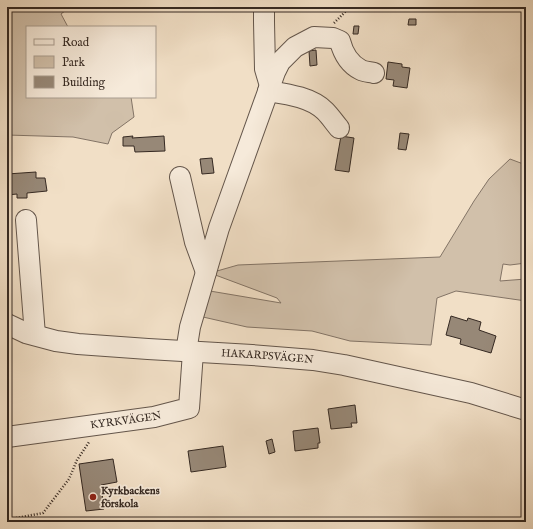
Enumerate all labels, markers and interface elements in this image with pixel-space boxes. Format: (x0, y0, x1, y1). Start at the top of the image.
legend (26, 26, 156, 98)
text: Road (62, 35, 90, 50)
text: Park (62, 55, 85, 70)
text: Building (62, 75, 106, 90)
street label: HAKARPSVÄGEN (221, 346, 314, 367)
street label: KYRKVÄGEN (89, 408, 163, 433)
place label: Kyrkbackens förskola (101, 484, 160, 511)
marker: Kyrkbackens förskola (88, 492, 98, 502)

